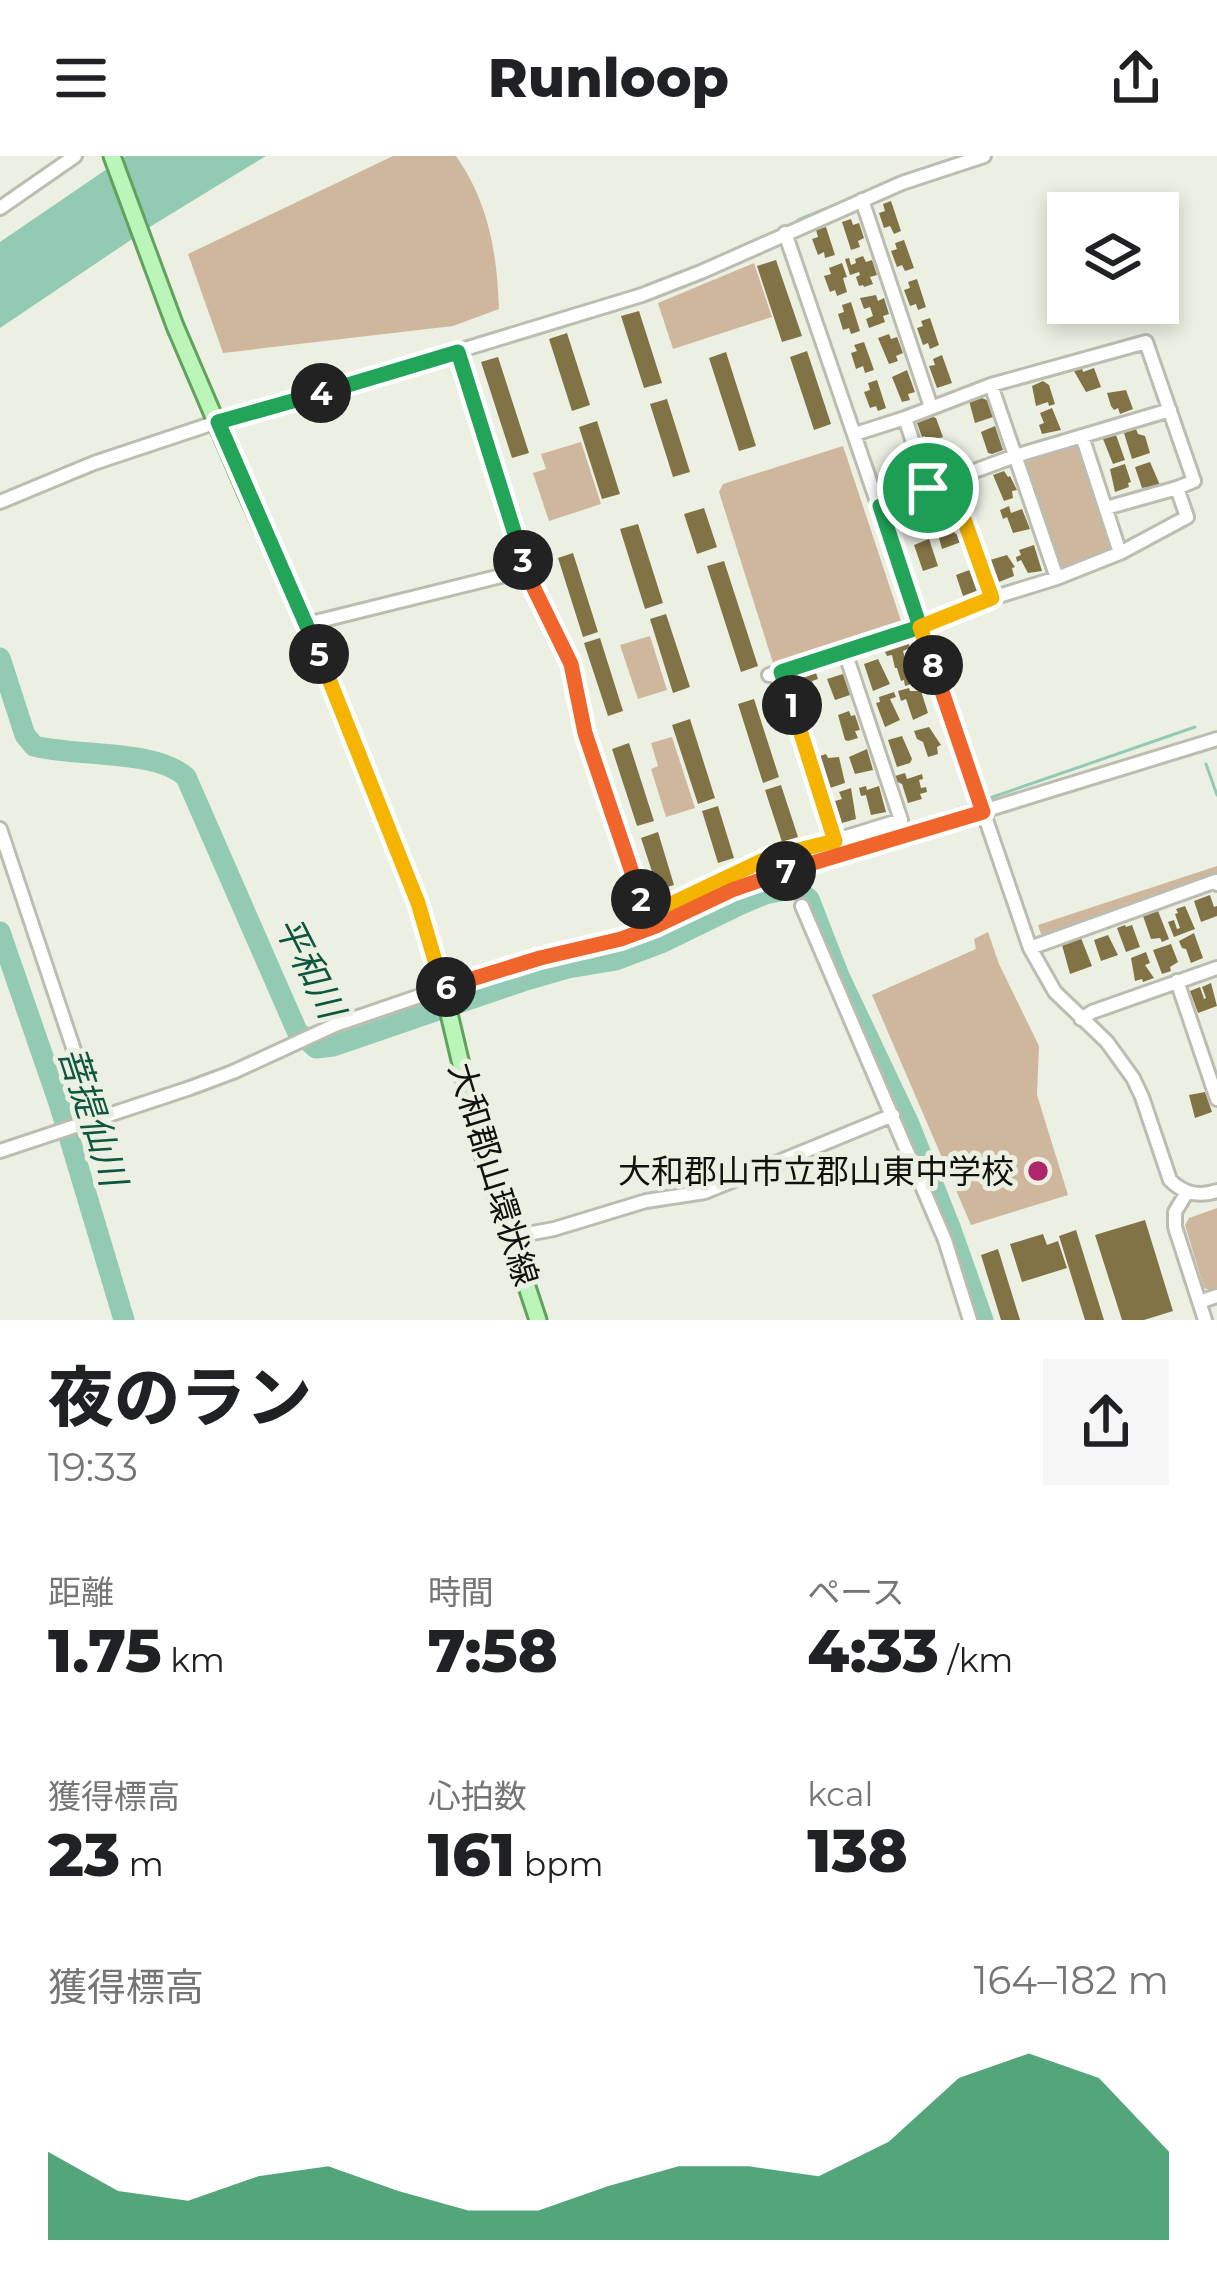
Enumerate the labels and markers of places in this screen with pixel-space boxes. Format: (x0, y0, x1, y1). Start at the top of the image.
pin: 4 (291, 363, 351, 423)
pin (877, 437, 979, 539)
pin: 3 (493, 530, 553, 590)
pin: 5 (289, 624, 349, 684)
pin: 8 (903, 635, 963, 695)
pin: 1 (762, 675, 822, 735)
pin: 7 (756, 841, 816, 901)
pin: 2 (611, 869, 671, 929)
pin: 6 (416, 957, 476, 1017)
place label: 大和郡山市立郡山東中学校 (618, 1151, 1014, 1191)
marker: 大和郡山市立郡山東中学校 (1025, 1158, 1051, 1184)

